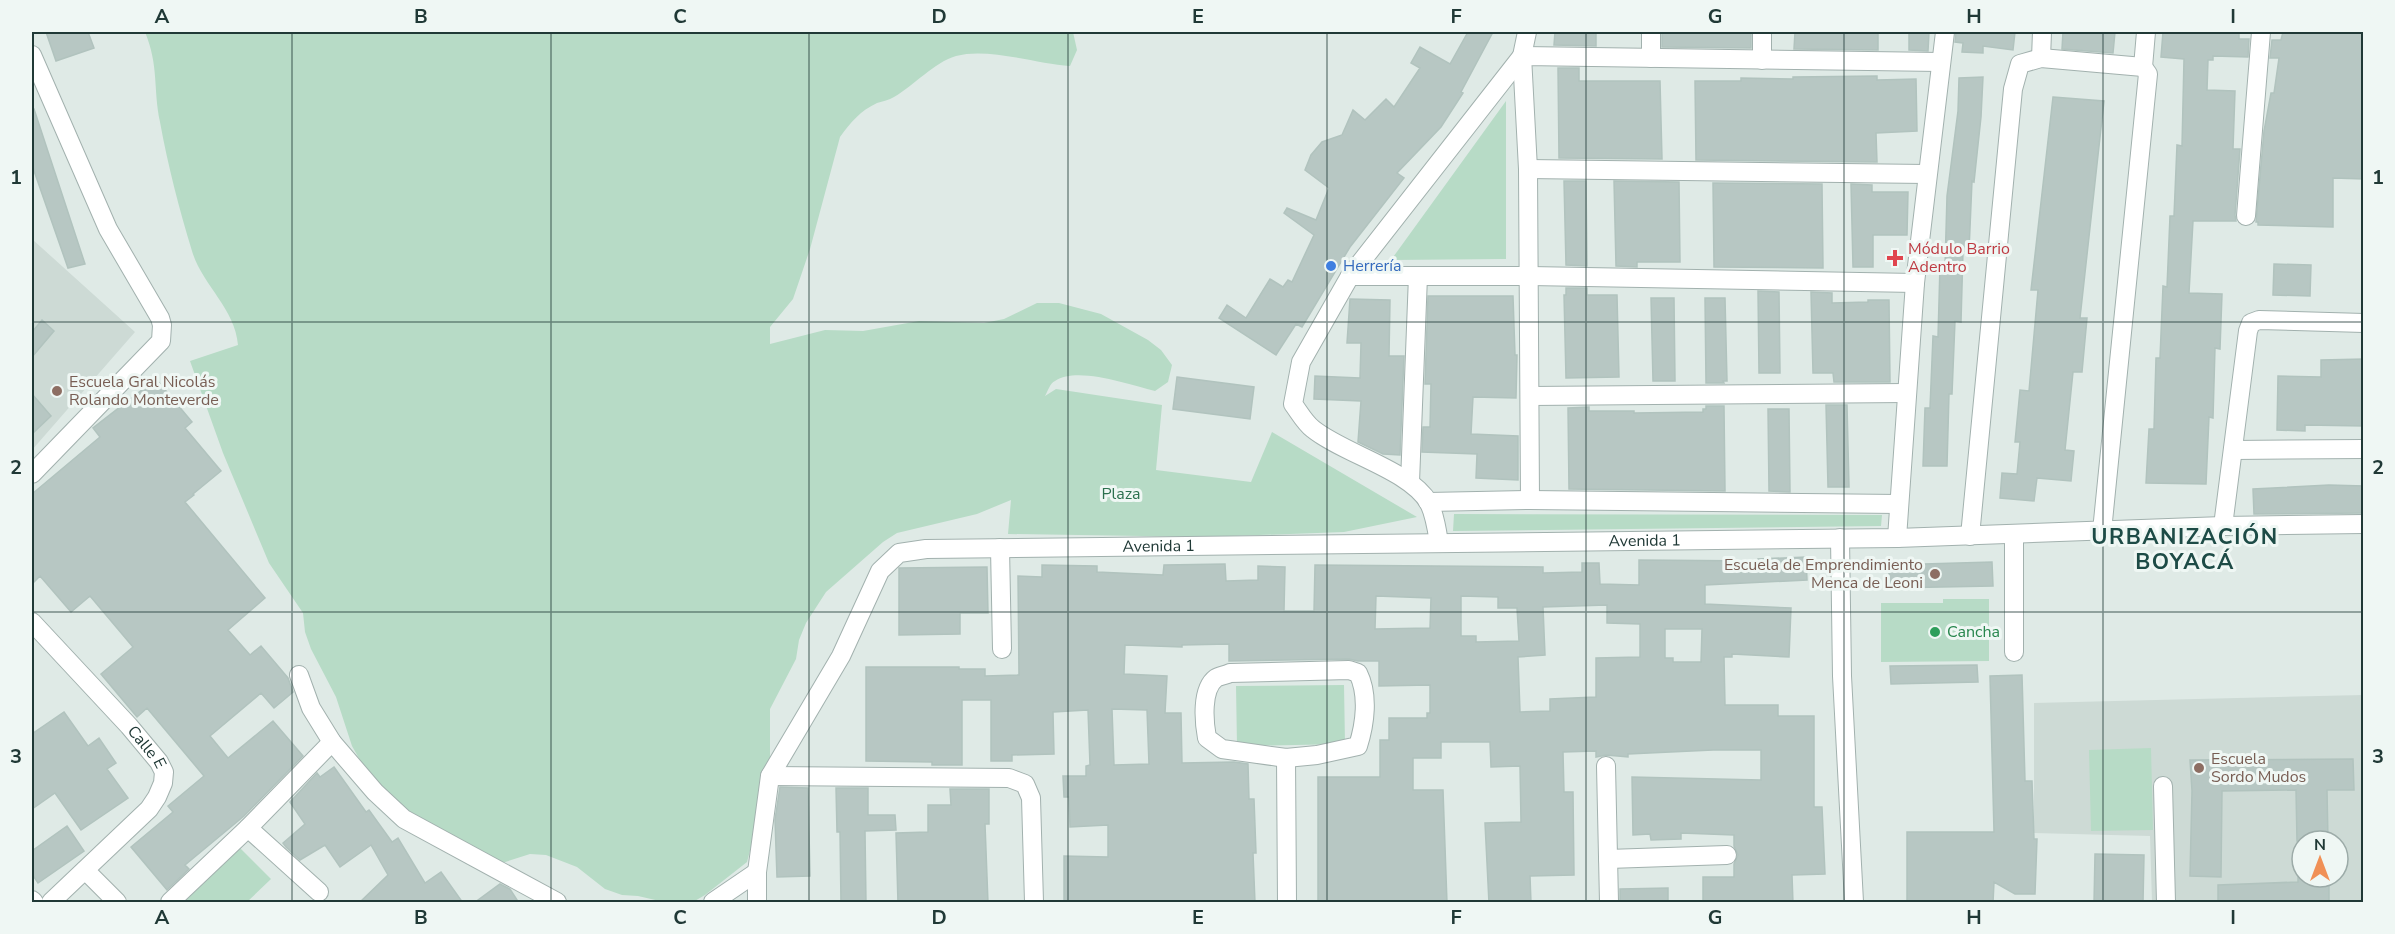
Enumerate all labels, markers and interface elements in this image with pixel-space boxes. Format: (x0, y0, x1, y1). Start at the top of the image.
text: A (155, 3, 170, 30)
text: B (414, 3, 428, 30)
text: C (673, 3, 687, 30)
text: D (931, 3, 947, 30)
text: E (1192, 3, 1204, 30)
text: F (1450, 3, 1462, 30)
text: G (1708, 3, 1722, 30)
text: H (1966, 3, 1982, 30)
text: I (2230, 3, 2236, 30)
text: 1 (10, 164, 22, 191)
text: 1 (2372, 164, 2384, 191)
place label: Módulo Barrio Adentro (1908, 238, 2010, 278)
marker: Módulo Barrio Adentro (1886, 249, 1904, 267)
place label: Herrería (1343, 255, 1401, 277)
marker: Herrería (1324, 259, 1338, 273)
place label: Escuela Gral Nicolás Rolando Monteverde (69, 371, 219, 411)
marker: Escuela Gral Nicolás Rolando Monteverde (50, 384, 64, 398)
text: 2 (10, 454, 22, 481)
text: 2 (2372, 454, 2384, 481)
park label: Plaza (1101, 483, 1141, 505)
district label: URBANIZACIÓN BOYACÁ (2091, 522, 2279, 577)
street label: Avenida 1 (1608, 529, 1681, 552)
street label: Avenida 1 (1122, 535, 1195, 558)
place label: Escuela de Emprendimiento Menca de Leoni (1724, 554, 1923, 594)
marker: Escuela de Emprendimiento Menca de Leoni (1928, 567, 1942, 581)
place label: Cancha (1947, 621, 2000, 643)
marker: Cancha (1928, 625, 1942, 639)
street label: Calle E (122, 721, 172, 772)
text: 3 (10, 743, 22, 770)
text: 3 (2372, 743, 2384, 770)
place label: Escuela Sordo Mudos (2211, 748, 2306, 788)
marker: Escuela Sordo Mudos (2192, 761, 2206, 775)
north arrow (2290, 829, 2350, 889)
text: N (2314, 834, 2326, 856)
text: A (155, 904, 170, 931)
text: B (414, 904, 428, 931)
text: C (673, 904, 687, 931)
text: D (931, 904, 947, 931)
text: E (1192, 904, 1204, 931)
text: F (1450, 904, 1462, 931)
text: G (1708, 904, 1722, 931)
text: H (1966, 904, 1982, 931)
text: I (2230, 904, 2236, 931)

